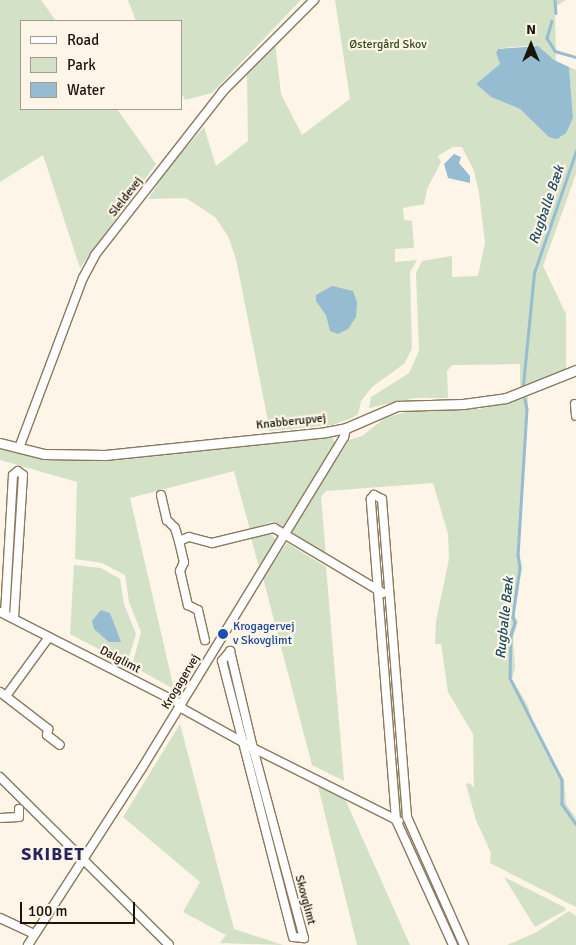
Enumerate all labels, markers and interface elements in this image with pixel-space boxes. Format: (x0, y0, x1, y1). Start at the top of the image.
legend (20, 20, 182, 110)
north arrow (506, 20, 556, 70)
text: N (526, 21, 536, 38)
text: Road (67, 31, 99, 49)
park label: Østergård Skov (349, 38, 427, 52)
text: Park (67, 56, 96, 74)
text: Water (67, 81, 105, 99)
water label: Rugballe Bæk (526, 163, 568, 247)
street label: Sleldevej (106, 174, 146, 220)
street label: Knabberupvej (255, 411, 327, 433)
water label: Rugballe Bæk (492, 576, 518, 660)
place label: Krogagervej v Skovglimt (233, 620, 295, 648)
marker: Krogagervej v Skovglimt (217, 628, 229, 640)
street label: Dalglimt (97, 643, 143, 677)
street label: Krogagervej (159, 652, 203, 712)
district label: SKIBET (21, 843, 85, 865)
street label: Skovglimt (291, 874, 319, 926)
scale bar (22, 892, 138, 924)
text: 100 m (28, 902, 68, 920)

